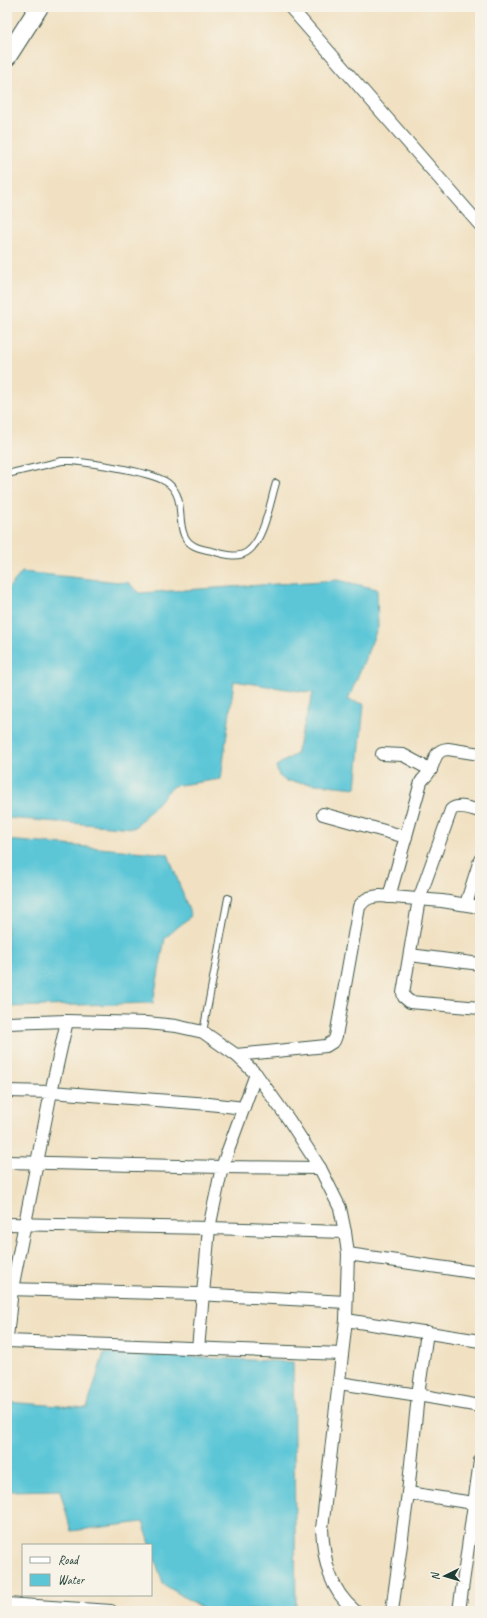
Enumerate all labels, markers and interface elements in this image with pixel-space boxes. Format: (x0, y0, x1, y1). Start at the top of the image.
legend (22, 1544, 152, 1596)
text: Road (58, 1552, 80, 1568)
north arrow (425, 1556, 465, 1596)
text: N (428, 1571, 442, 1581)
text: Water (58, 1572, 86, 1588)

